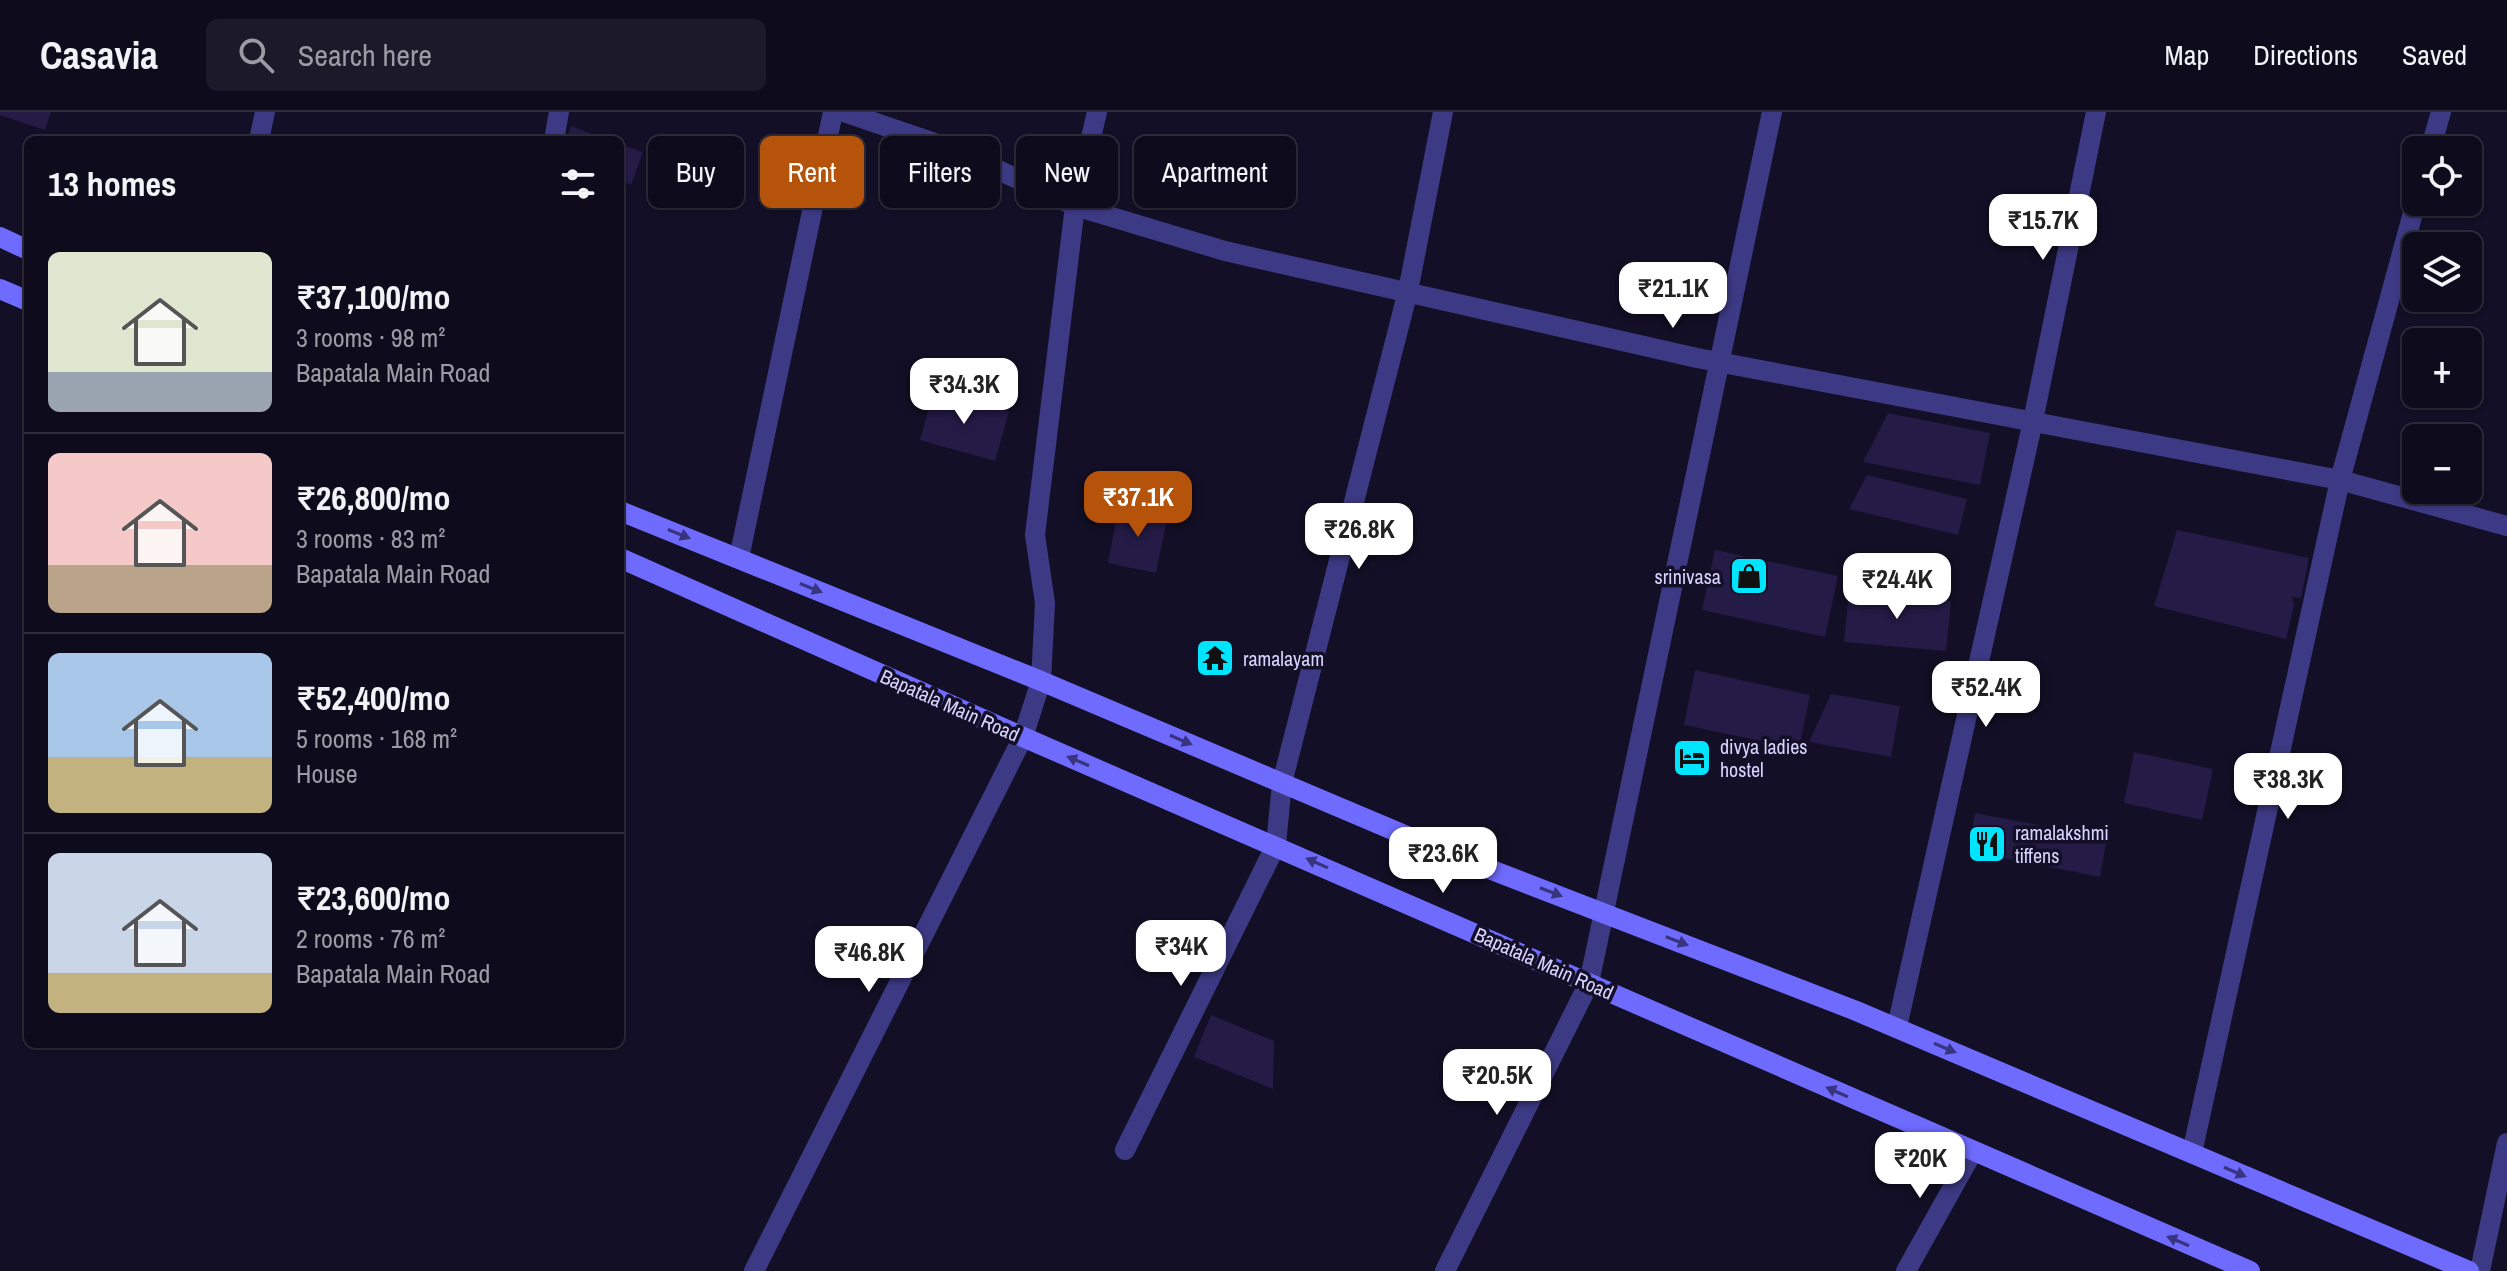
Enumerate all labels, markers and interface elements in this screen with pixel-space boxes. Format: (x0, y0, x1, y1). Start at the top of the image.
search box (206, 19, 766, 91)
text: Casavia (40, 30, 158, 81)
icon: search (234, 33, 278, 77)
text: Search here (298, 35, 432, 75)
text: Map (2165, 36, 2209, 74)
text: Directions (2253, 36, 2358, 74)
text: Saved (2402, 36, 2467, 74)
chip: Buy (648, 136, 744, 208)
chip: Rent (760, 136, 864, 208)
chip: Filters (880, 136, 1000, 208)
chip: New (1016, 136, 1118, 208)
chip: Apartment (1134, 136, 1296, 208)
map controls (2402, 136, 2482, 504)
button: locate (2402, 136, 2482, 216)
text: 13 homes (48, 161, 177, 207)
icon: filters (556, 162, 600, 206)
pin: ₹15.7K (1978, 194, 2108, 262)
text: ₹15.7K (2007, 202, 2079, 237)
button: layers (2402, 232, 2482, 312)
pin: ₹21.1K (1608, 262, 1738, 330)
text: ₹21.1K (1637, 270, 1709, 305)
text: ₹37,100/mo (296, 274, 451, 320)
icon: home (112, 284, 208, 380)
text: 3 rooms · 98 m² (296, 320, 445, 355)
button: + (2402, 328, 2482, 408)
text: Bapatala Main Road (296, 355, 490, 390)
pin: ₹34.3K (899, 358, 1029, 426)
text: ₹34.3K (928, 366, 1000, 401)
button: − (2402, 424, 2482, 504)
pin: ₹37.1K (1073, 471, 1203, 539)
text: ₹26,800/mo (296, 475, 451, 521)
text: ₹37.1K (1102, 479, 1174, 514)
icon: home (112, 485, 208, 581)
pin: ₹26.8K (1294, 503, 1424, 571)
text: ₹26.8K (1323, 511, 1395, 546)
text: 3 rooms · 83 m² (296, 521, 445, 556)
one-way arrow (667, 528, 691, 541)
pin: ₹24.4K (1832, 553, 1962, 621)
shop icon: srinivasa (1728, 555, 1770, 597)
text: Bapatala Main Road (296, 556, 490, 591)
text: ₹24.4K (1861, 561, 1933, 596)
place label: srinivasa (1654, 563, 1721, 590)
one-way arrow (799, 581, 823, 594)
temple icon: ramalayam (1194, 637, 1236, 679)
place label: ramalayam (1243, 645, 1324, 672)
pin: ₹52.4K (1921, 661, 2051, 729)
street label: Bapatala Main Road (876, 662, 1024, 748)
text: ₹52.4K (1950, 669, 2022, 704)
text: ₹52,400/mo (296, 675, 451, 721)
icon: home (112, 685, 208, 781)
text: 5 rooms · 168 m² (296, 721, 457, 756)
place label: divya ladies hostel (1720, 733, 1808, 783)
one-way arrow (1169, 734, 1193, 747)
hotel icon: divya ladies hostel (1671, 737, 1713, 779)
pin: ₹38.3K (2223, 753, 2353, 821)
one-way arrow (1066, 754, 1090, 767)
text: House (296, 756, 358, 791)
text: ₹38.3K (2252, 761, 2324, 796)
place label: ramalakshmi tiffens (2015, 819, 2109, 869)
restaurant icon: ramalakshmi tiffens (1966, 823, 2008, 865)
pin: ₹23.6K (1378, 827, 1508, 895)
text: ₹23.6K (1407, 835, 1479, 870)
one-way arrow (1305, 857, 1329, 870)
text: ₹23,600/mo (296, 875, 451, 921)
icon: home (112, 885, 208, 981)
one-way arrow (1539, 886, 1563, 899)
pin: ₹34K (1134, 920, 1228, 988)
street label: Bapatala Main Road (1470, 920, 1618, 1006)
text: 2 rooms · 76 m² (296, 921, 445, 956)
pin: ₹46.8K (804, 926, 934, 994)
text: ₹34K (1154, 928, 1208, 963)
text: ₹46.8K (833, 934, 905, 969)
one-way arrow (1665, 935, 1689, 948)
text: Bapatala Main Road (296, 956, 490, 991)
one-way arrow (1933, 1041, 1956, 1054)
pin: ₹20.5K (1432, 1049, 1562, 1117)
text: ₹20.5K (1461, 1057, 1533, 1092)
one-way arrow (1825, 1085, 1849, 1098)
pin: ₹20K (1873, 1132, 1967, 1200)
text: ₹20K (1893, 1140, 1947, 1175)
one-way arrow (2223, 1165, 2247, 1178)
one-way arrow (2166, 1234, 2190, 1247)

